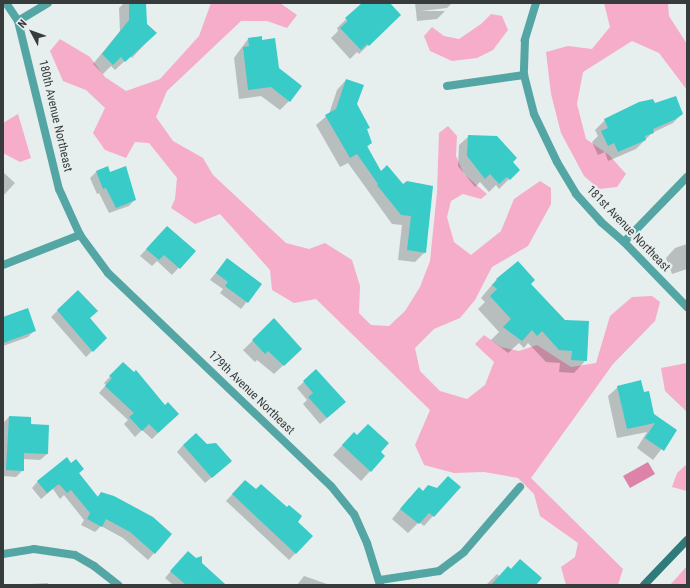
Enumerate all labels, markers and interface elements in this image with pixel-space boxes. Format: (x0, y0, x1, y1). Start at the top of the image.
north arrow (12, 12, 52, 52)
text: N (15, 17, 30, 31)
street label: 180th Avenue Northeast (35, 59, 75, 173)
street label: 181st Avenue Northeast (583, 183, 673, 275)
street label: 179th Avenue Northeast (205, 348, 297, 438)

